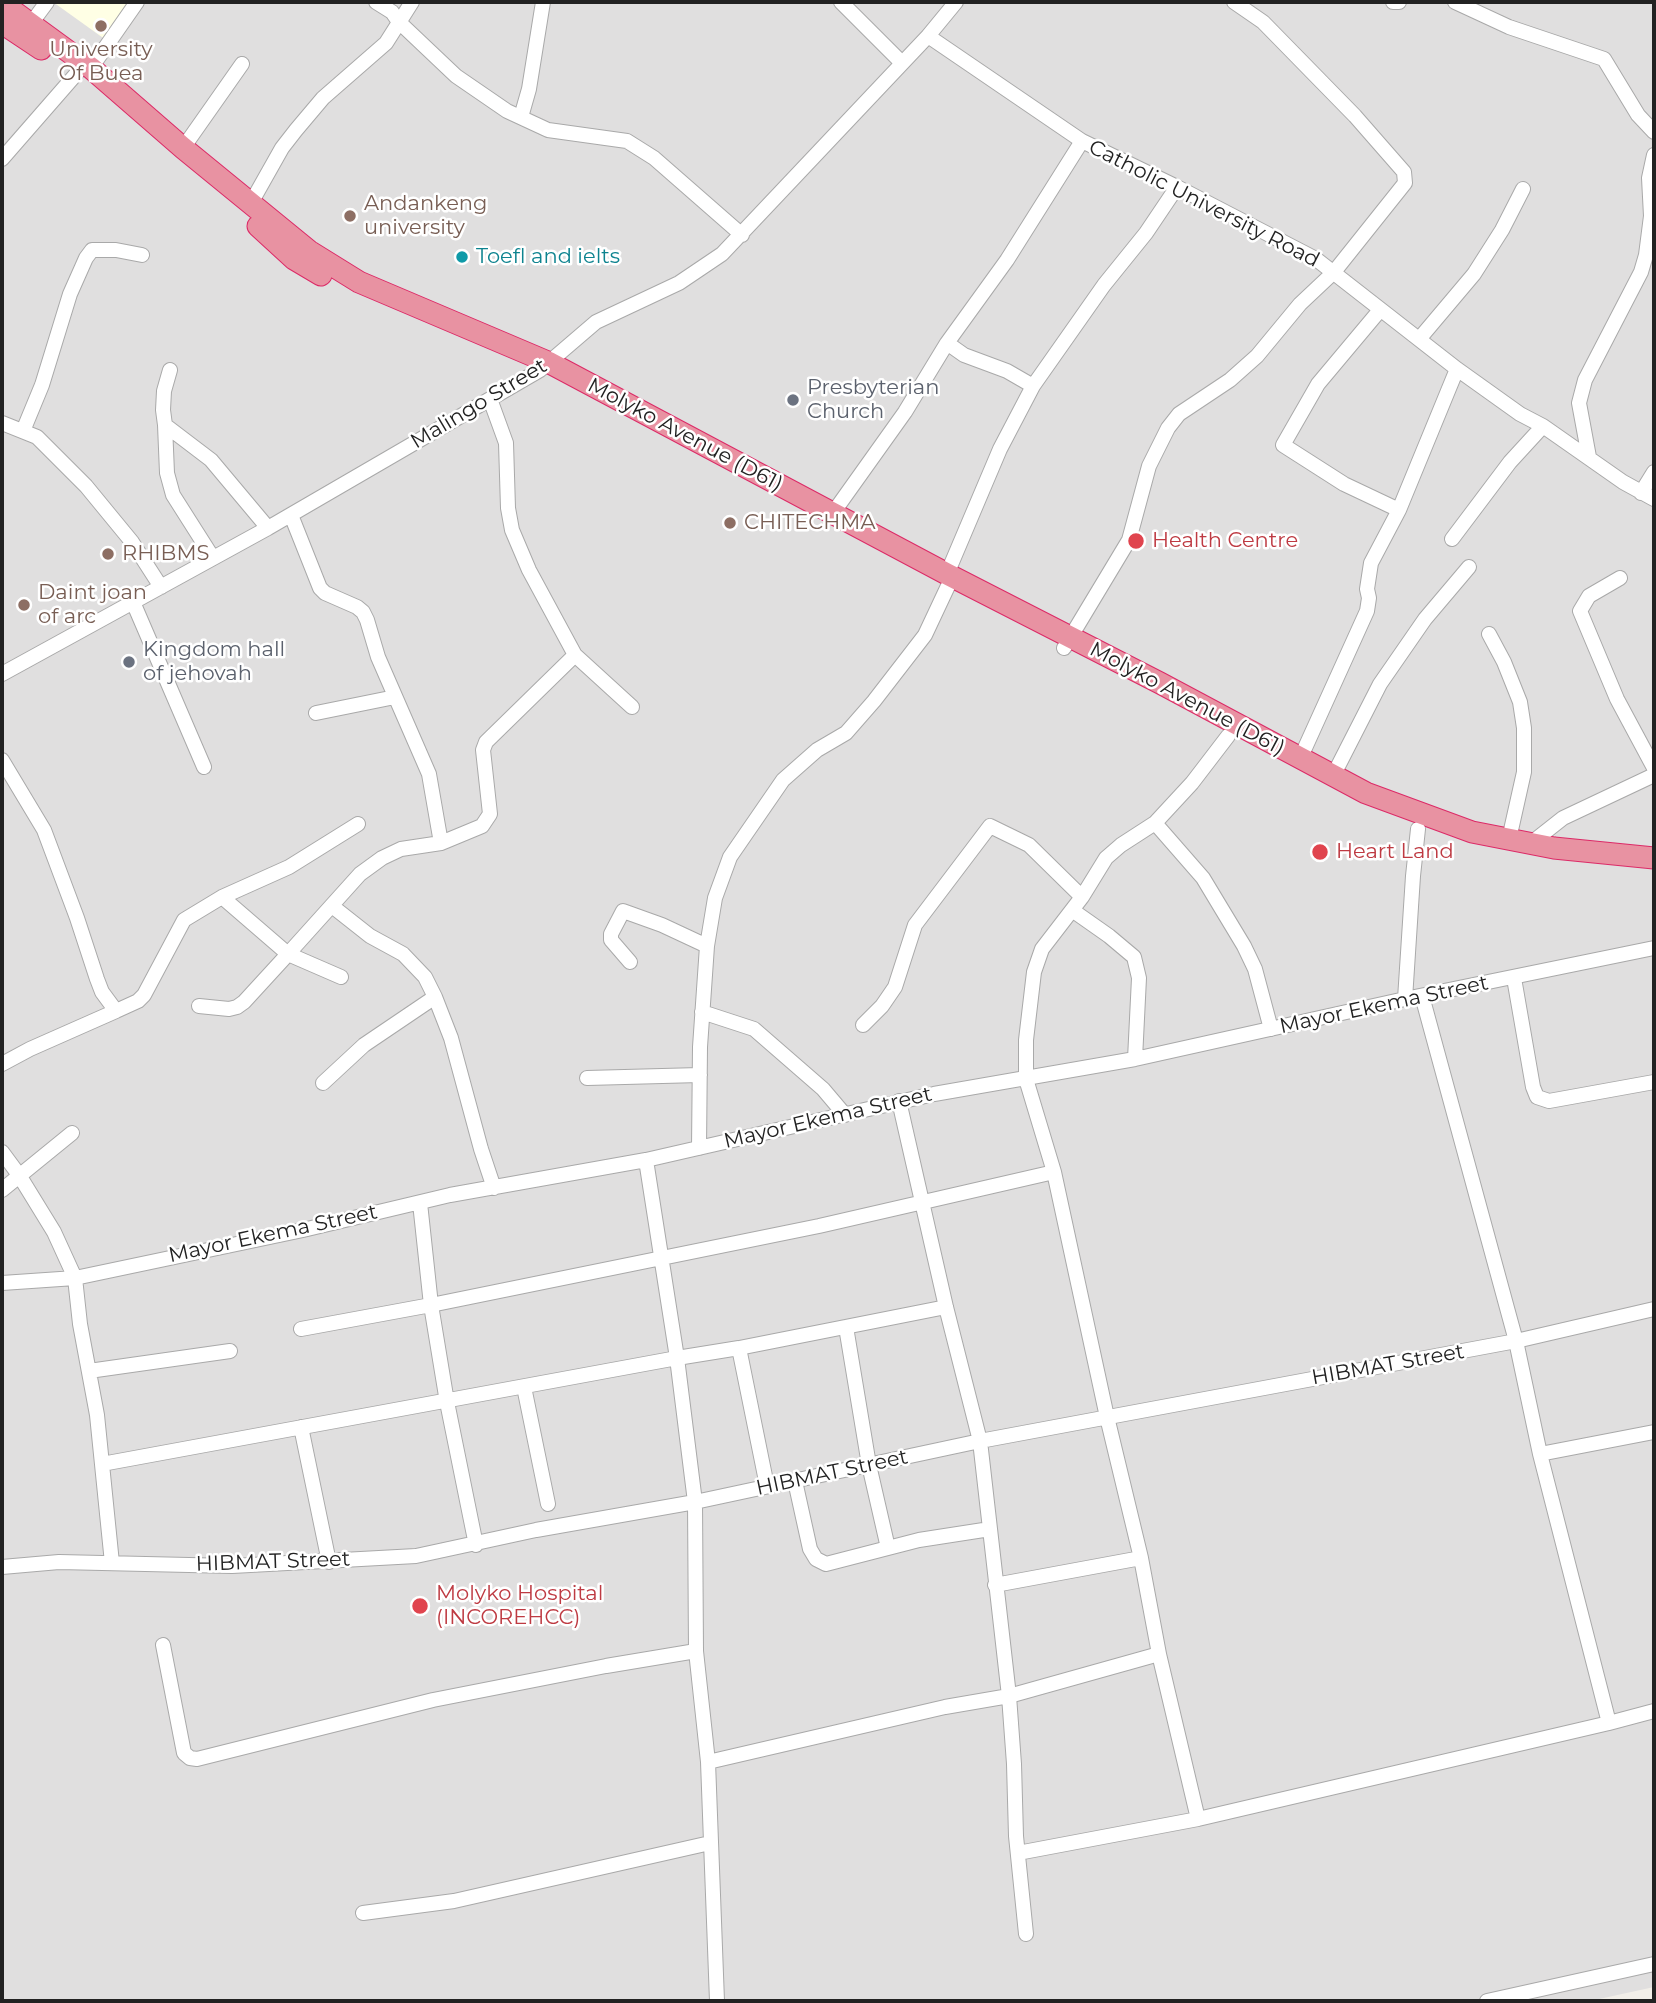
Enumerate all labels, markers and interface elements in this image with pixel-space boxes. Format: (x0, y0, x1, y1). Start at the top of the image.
marker: University Of Buea (93, 18, 109, 34)
place label: University Of Buea (49, 37, 153, 87)
street label: Catholic University Road (1084, 135, 1324, 273)
place label: Andankeng university (364, 191, 487, 241)
marker: Andankeng university (342, 208, 358, 224)
place label: Toefl and ielts (476, 244, 620, 270)
marker: Toefl and ielts (454, 249, 470, 265)
street label: Malingo Street (406, 353, 552, 455)
street label: Molyko Avenue (D61) (583, 373, 787, 497)
place label: Presbyterian Church (807, 375, 939, 425)
marker: Presbyterian Church (785, 392, 801, 408)
place label: CHITECHMA (744, 510, 875, 536)
marker: CHITECHMA (722, 515, 738, 531)
place label: Health Centre (1152, 528, 1298, 554)
marker: Health Centre (1126, 531, 1146, 551)
place label: RHIBMS (122, 541, 209, 567)
marker: RHIBMS (100, 546, 116, 562)
place label: Daint joan of arc (38, 580, 147, 630)
marker: Daint joan of arc (16, 597, 32, 613)
place label: Kingdom hall of jehovah (143, 637, 285, 687)
street label: Molyko Avenue (D61) (1085, 637, 1289, 761)
marker: Kingdom hall of jehovah (121, 654, 137, 670)
place label: Heart Land (1336, 839, 1454, 865)
marker: Heart Land (1310, 842, 1330, 862)
street label: Mayor Ekema Street (1277, 971, 1491, 1039)
street label: Mayor Ekema Street (722, 1082, 934, 1154)
street label: Mayor Ekema Street (166, 1200, 380, 1268)
street label: HIBMAT Street (1310, 1339, 1466, 1391)
street label: HIBMAT Street (754, 1445, 910, 1501)
street label: HIBMAT Street (195, 1547, 351, 1577)
place label: Molyko Hospital (INCOREHCC) (436, 1581, 603, 1631)
marker: Molyko Hospital (INCOREHCC) (410, 1596, 430, 1616)

